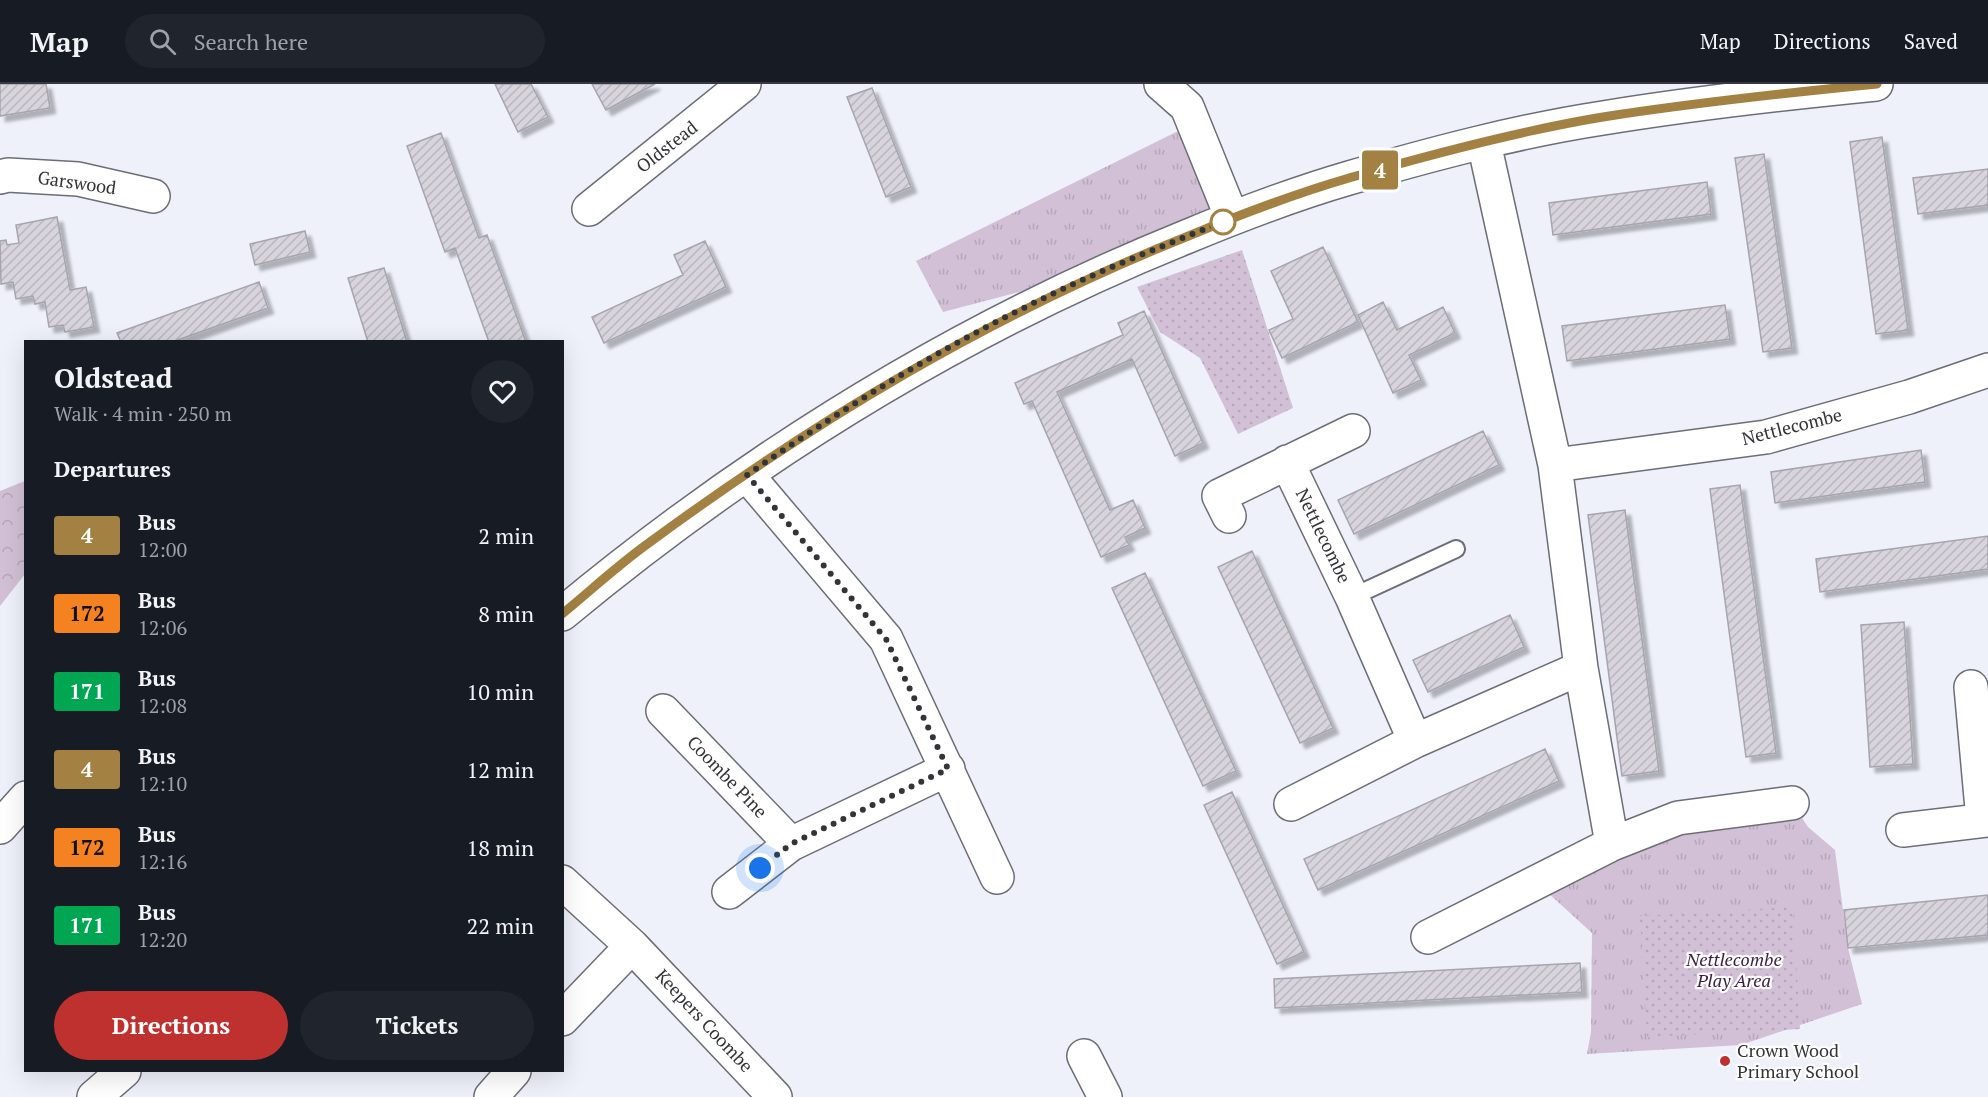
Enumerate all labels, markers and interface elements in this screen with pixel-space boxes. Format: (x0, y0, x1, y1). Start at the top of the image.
search box (125, 14, 545, 68)
text: Map (30, 23, 89, 60)
icon: search (146, 25, 179, 58)
text: Search here (194, 27, 308, 56)
text: Map (1700, 27, 1741, 55)
text: Directions (1774, 27, 1871, 55)
text: Saved (1904, 27, 1958, 55)
street label: Oldstead (631, 115, 702, 178)
line badge: 4 (1360, 150, 1400, 190)
text: 4 (1374, 156, 1386, 184)
street label: Garswood (36, 165, 118, 199)
unlabelled marker (1210, 209, 1236, 235)
text: Oldstead (54, 359, 172, 396)
button: heart (471, 360, 534, 423)
text: Walk · 4 min · 250 m (54, 400, 232, 427)
street label: Nettlecombe (1739, 402, 1844, 450)
text: Departures (54, 454, 171, 483)
street label: Nettlecombe (1291, 484, 1357, 587)
text: Bus (138, 507, 176, 536)
text: 4 (81, 521, 93, 549)
text: 2 min (478, 521, 534, 550)
text: 12:00 (138, 536, 187, 563)
text: Bus (138, 585, 176, 614)
text: 172 (69, 599, 105, 627)
text: 8 min (478, 599, 534, 628)
text: 12:06 (138, 614, 187, 641)
text: Bus (138, 663, 176, 692)
text: 171 (69, 677, 105, 705)
text: 10 min (467, 677, 534, 706)
text: 12:08 (138, 692, 187, 719)
street label: Coombe Pine (682, 730, 773, 823)
text: Bus (138, 741, 176, 770)
text: 4 (81, 755, 93, 783)
text: 12 min (467, 755, 534, 784)
text: 12:10 (138, 770, 187, 797)
text: Bus (138, 819, 176, 848)
text: 172 (69, 833, 105, 861)
text: 18 min (467, 833, 534, 862)
text: 12:16 (138, 848, 187, 875)
your location (745, 853, 775, 883)
text: Bus (138, 897, 176, 926)
text: 171 (69, 911, 105, 939)
text: 22 min (467, 911, 534, 940)
text: 12:20 (138, 926, 187, 953)
park label: Nettlecombe Play Area (1685, 947, 1782, 992)
street label: Keepers Coombe (651, 964, 759, 1077)
button: Directions (54, 991, 288, 1060)
button: Tickets (300, 991, 534, 1060)
place label: Crown Wood Primary School (1737, 1038, 1859, 1083)
marker: Crown Wood Primary School (1718, 1054, 1732, 1068)

